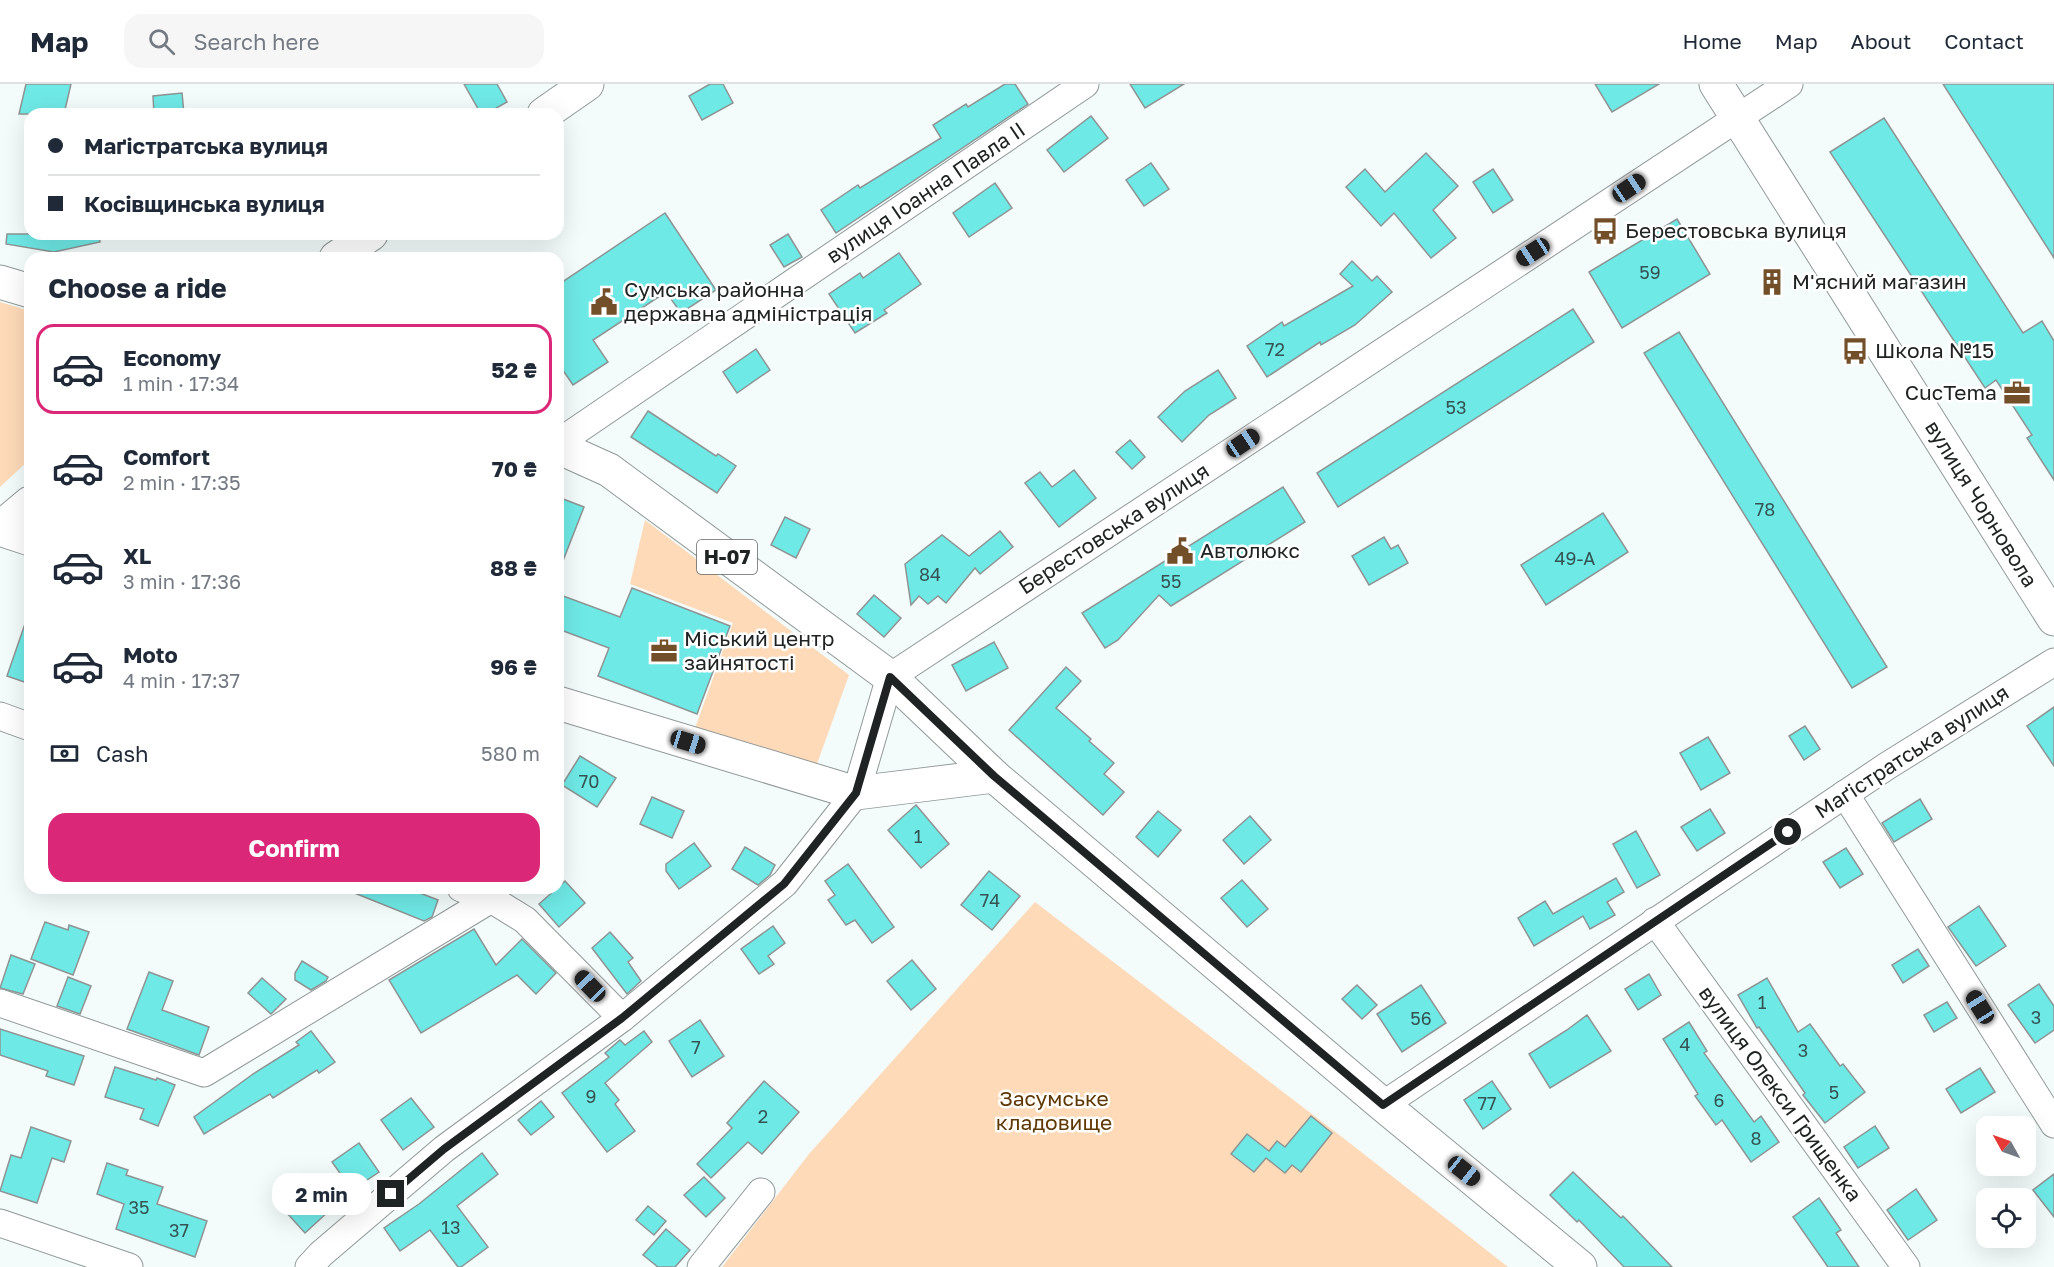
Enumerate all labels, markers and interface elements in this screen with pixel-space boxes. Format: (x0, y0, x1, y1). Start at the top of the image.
search box (124, 14, 544, 68)
text: Map (30, 25, 88, 58)
icon: search (145, 25, 178, 58)
text: Search here (193, 28, 319, 55)
text: Home (1682, 28, 1742, 54)
text: Map (1775, 28, 1818, 54)
text: About (1851, 28, 1911, 54)
text: Contact (1944, 28, 2024, 54)
street label: вулиця Іоанна Павла II (821, 116, 1030, 268)
text: Маґістратська вулиця (84, 132, 328, 159)
car (1609, 170, 1649, 206)
text: Косівщинська вулиця (84, 190, 325, 217)
bus stop icon: Берестовська вулиця (1590, 216, 1620, 246)
place label: Берестовська вулиця (1625, 217, 1847, 243)
car (1513, 235, 1553, 269)
house number: 59 (1639, 261, 1661, 283)
building icon: М'ясний магазин (1757, 267, 1787, 297)
place label: М'ясний магазин (1792, 268, 1967, 294)
text: Choose a ride (48, 272, 227, 304)
place label: Сумська районна державна адміністрація (624, 276, 873, 326)
public building icon: Сумська районна державна адміністрація (589, 287, 619, 317)
bus stop icon: Школа №15 (1840, 336, 1870, 366)
place label: Школа №15 (1875, 337, 1994, 363)
house number: 72 (1265, 338, 1285, 360)
icon: car (51, 342, 105, 396)
text: Economy (123, 344, 221, 371)
text: 52 ₴ (491, 356, 537, 383)
text: 1 min · 17:34 (123, 371, 239, 395)
office icon: CucTema (2002, 378, 2032, 408)
place label: CucTema (1905, 379, 1997, 405)
house number: 53 (1446, 396, 1466, 418)
street label: вулиця Чорновола (1920, 415, 2044, 592)
car (1223, 425, 1263, 461)
icon: car (51, 441, 105, 495)
text: Comfort (123, 443, 210, 470)
text: 70 ₴ (492, 455, 537, 482)
street label: Берестовська вулиця (1013, 457, 1214, 599)
text: 2 min · 17:35 (123, 470, 241, 494)
house number: 78 (1755, 498, 1775, 520)
public building icon: Автолюкс (1165, 536, 1195, 566)
place label: Автолюкс (1200, 537, 1300, 563)
icon: car (51, 540, 105, 594)
road number: Н-07 (697, 540, 757, 574)
text: XL (123, 542, 151, 569)
house number: 49-А (1555, 547, 1595, 569)
text: 88 ₴ (490, 554, 537, 581)
house number: 84 (919, 563, 941, 585)
text: 3 min · 17:36 (123, 569, 241, 593)
house number: 55 (1161, 570, 1181, 592)
place label: Міський центр зайнятості (684, 625, 834, 675)
office icon: Міський центр зайнятості (649, 636, 679, 666)
icon: car (51, 639, 105, 693)
text: Moto (123, 641, 178, 668)
text: 96 ₴ (490, 653, 537, 680)
text: 4 min · 17:37 (123, 668, 240, 692)
street label: Маґістратська вулиця (1810, 679, 2013, 824)
car (668, 728, 708, 756)
icon: cash (48, 737, 81, 770)
text: Cash (96, 740, 149, 767)
text: 580 m (481, 741, 540, 765)
house number: 70 (579, 770, 599, 792)
button: Confirm (48, 813, 540, 882)
route start (1774, 818, 1801, 845)
house number: 1 (914, 825, 923, 847)
house number: 74 (980, 889, 1000, 911)
car (571, 967, 609, 1005)
street label: вулиця Олекси Грищенка (1694, 980, 1868, 1206)
car (1963, 987, 1997, 1027)
house number: 1 (1758, 991, 1767, 1013)
house number: 3 (2031, 1006, 2041, 1028)
house number: 56 (1410, 1007, 1432, 1029)
house number: 4 (1680, 1033, 1691, 1055)
house number: 7 (691, 1036, 701, 1058)
house number: 3 (1798, 1039, 1808, 1061)
house number: 5 (1829, 1081, 1839, 1103)
house number: 9 (586, 1085, 596, 1107)
park label: Засумське кладовище (996, 1085, 1112, 1135)
house number: 6 (1714, 1089, 1724, 1111)
house number: 77 (1477, 1092, 1497, 1114)
house number: 2 (758, 1105, 768, 1127)
north arrow (1976, 1116, 2036, 1176)
map controls (1976, 1116, 2036, 1248)
house number: 8 (1751, 1127, 1761, 1149)
car (1444, 1153, 1484, 1189)
callout: 2 min (271, 1173, 370, 1215)
route end (377, 1180, 404, 1207)
text: 2 min (295, 1182, 348, 1206)
button: locate (1976, 1188, 2036, 1248)
house number: 35 (129, 1196, 149, 1218)
house number: 13 (441, 1216, 461, 1238)
house number: 37 (169, 1219, 189, 1241)

